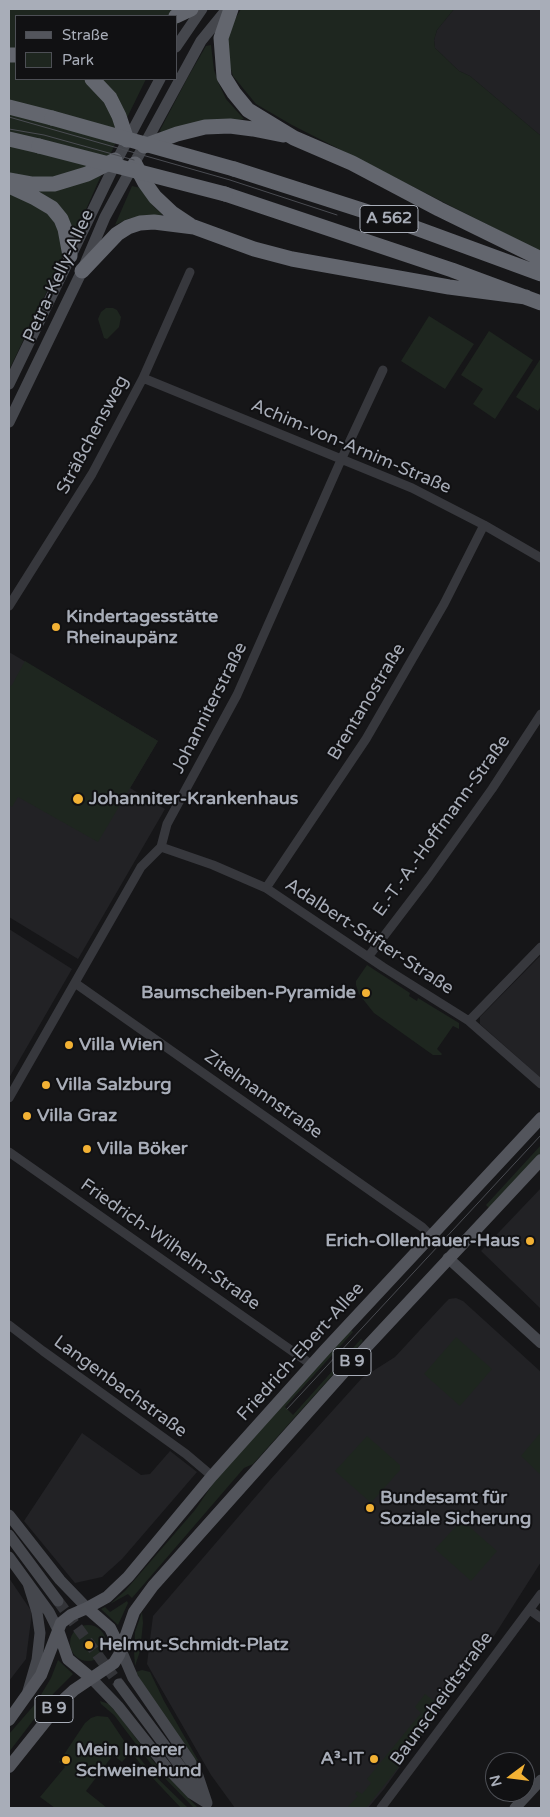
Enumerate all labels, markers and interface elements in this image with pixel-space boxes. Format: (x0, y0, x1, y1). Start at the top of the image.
legend (15, 15, 178, 80)
text: Straße (62, 26, 108, 44)
text: Park (62, 51, 94, 69)
road number: A 562 (360, 205, 418, 232)
street label: Petra-Kelly-Allee (19, 206, 99, 346)
street label: Sträßchensweg (53, 372, 133, 498)
street label: Achim-von-Arnim-Straße (248, 395, 454, 499)
place label: Kindertagesstätte Rheinaupänz (66, 606, 218, 649)
marker: Kindertagesstätte Rheinaupänz (50, 621, 62, 633)
street label: Johanniterstraße (168, 639, 252, 777)
street label: Brentanostraße (324, 640, 410, 764)
street label: E.-T.-A.-Hoffmann-Straße (369, 731, 515, 921)
place label: Johanniter-Krankenhaus (89, 788, 298, 810)
marker: Johanniter-Krankenhaus (71, 792, 85, 806)
street label: Adalbert-Stifter-Straße (281, 874, 457, 1000)
place label: Baumscheiben-Pyramide (141, 982, 356, 1004)
marker: Baumscheiben-Pyramide (360, 987, 372, 999)
place label: Villa Wien (79, 1034, 163, 1056)
marker: Villa Wien (63, 1039, 75, 1051)
street label: Zitelmannstraße (200, 1046, 326, 1144)
place label: Villa Salzburg (56, 1074, 172, 1096)
marker: Villa Salzburg (40, 1079, 52, 1091)
place label: Villa Graz (37, 1105, 117, 1127)
marker: Villa Graz (21, 1110, 33, 1122)
place label: Villa Böker (97, 1138, 188, 1160)
marker: Villa Böker (81, 1143, 93, 1155)
street label: Friedrich-Wilhelm-Straße (76, 1175, 264, 1315)
place label: Erich-Ollenhauer-Haus (325, 1230, 520, 1252)
marker: Erich-Ollenhauer-Haus (524, 1235, 536, 1247)
street label: Friedrich-Ebert-Allee (233, 1278, 369, 1426)
street label: Langenbachstraße (49, 1331, 191, 1443)
road number: B 9 (333, 1348, 371, 1375)
place label: Bundesamt für Soziale Sicherung (380, 1487, 531, 1530)
marker: Bundesamt für Soziale Sicherung (364, 1502, 376, 1514)
street label: Baunscheidtstraße (386, 1628, 498, 1770)
place label: Helmut-Schmidt-Platz (99, 1634, 289, 1656)
marker: Helmut-Schmidt-Platz (83, 1639, 95, 1651)
road number: B 9 (35, 1696, 73, 1722)
place label: Mein Innerer Schweinehund (76, 1739, 202, 1782)
place label: A³-IT (320, 1748, 364, 1770)
north arrow (485, 1752, 535, 1802)
marker: A³-IT (368, 1753, 380, 1765)
marker: Mein Innerer Schweinehund (60, 1754, 72, 1766)
text: N (486, 1773, 506, 1788)

